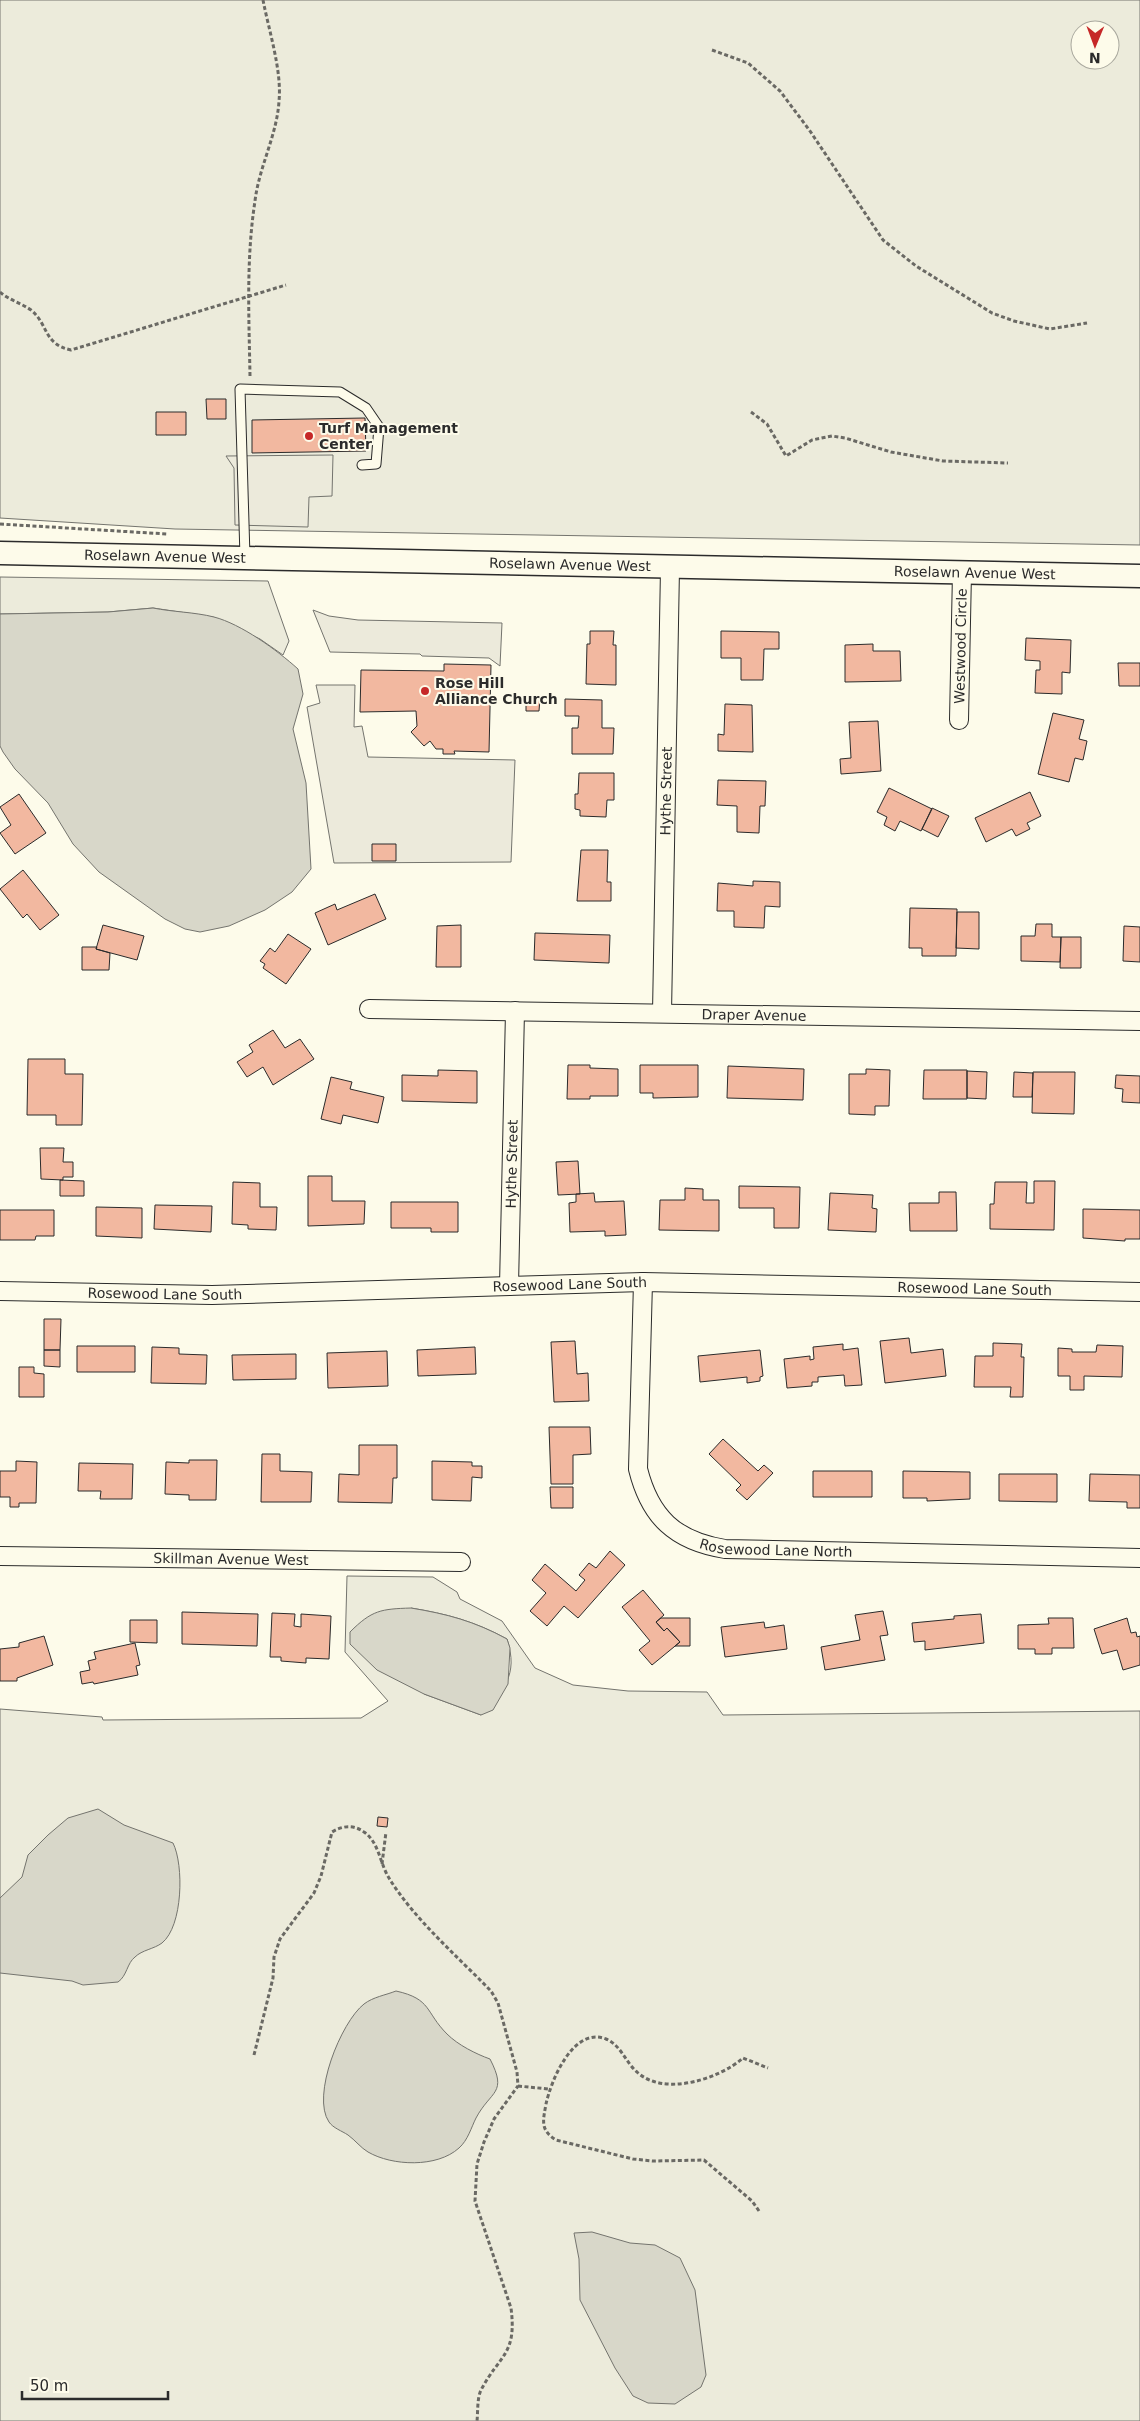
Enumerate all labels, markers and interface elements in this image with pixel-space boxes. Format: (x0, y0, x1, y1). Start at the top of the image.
north arrow (1070, 20, 1120, 70)
text: N (1089, 50, 1101, 66)
place label: Turf Management Center (319, 420, 458, 452)
marker: Turf Management Center (303, 430, 315, 442)
street label: Roselawn Avenue West (84, 547, 247, 566)
street label: Roselawn Avenue West (489, 555, 651, 574)
street label: Roselawn Avenue West (894, 563, 1056, 582)
street label: Westwood Circle (951, 588, 970, 704)
place label: Rose Hill Alliance Church (435, 675, 558, 707)
marker: Rose Hill Alliance Church (419, 685, 431, 697)
street label: Hythe Street (657, 746, 675, 836)
street label: Draper Avenue (701, 1006, 807, 1024)
street label: Hythe Street (503, 1119, 521, 1209)
street label: Rosewood Lane South (492, 1274, 647, 1295)
street label: Rosewood Lane South (897, 1279, 1052, 1298)
street label: Rosewood Lane South (88, 1285, 243, 1303)
street label: Rosewood Lane North (698, 1535, 853, 1560)
street label: Skillman Avenue West (153, 1550, 309, 1568)
scale bar (22, 2368, 169, 2400)
text: 50 m (30, 2377, 68, 2395)

